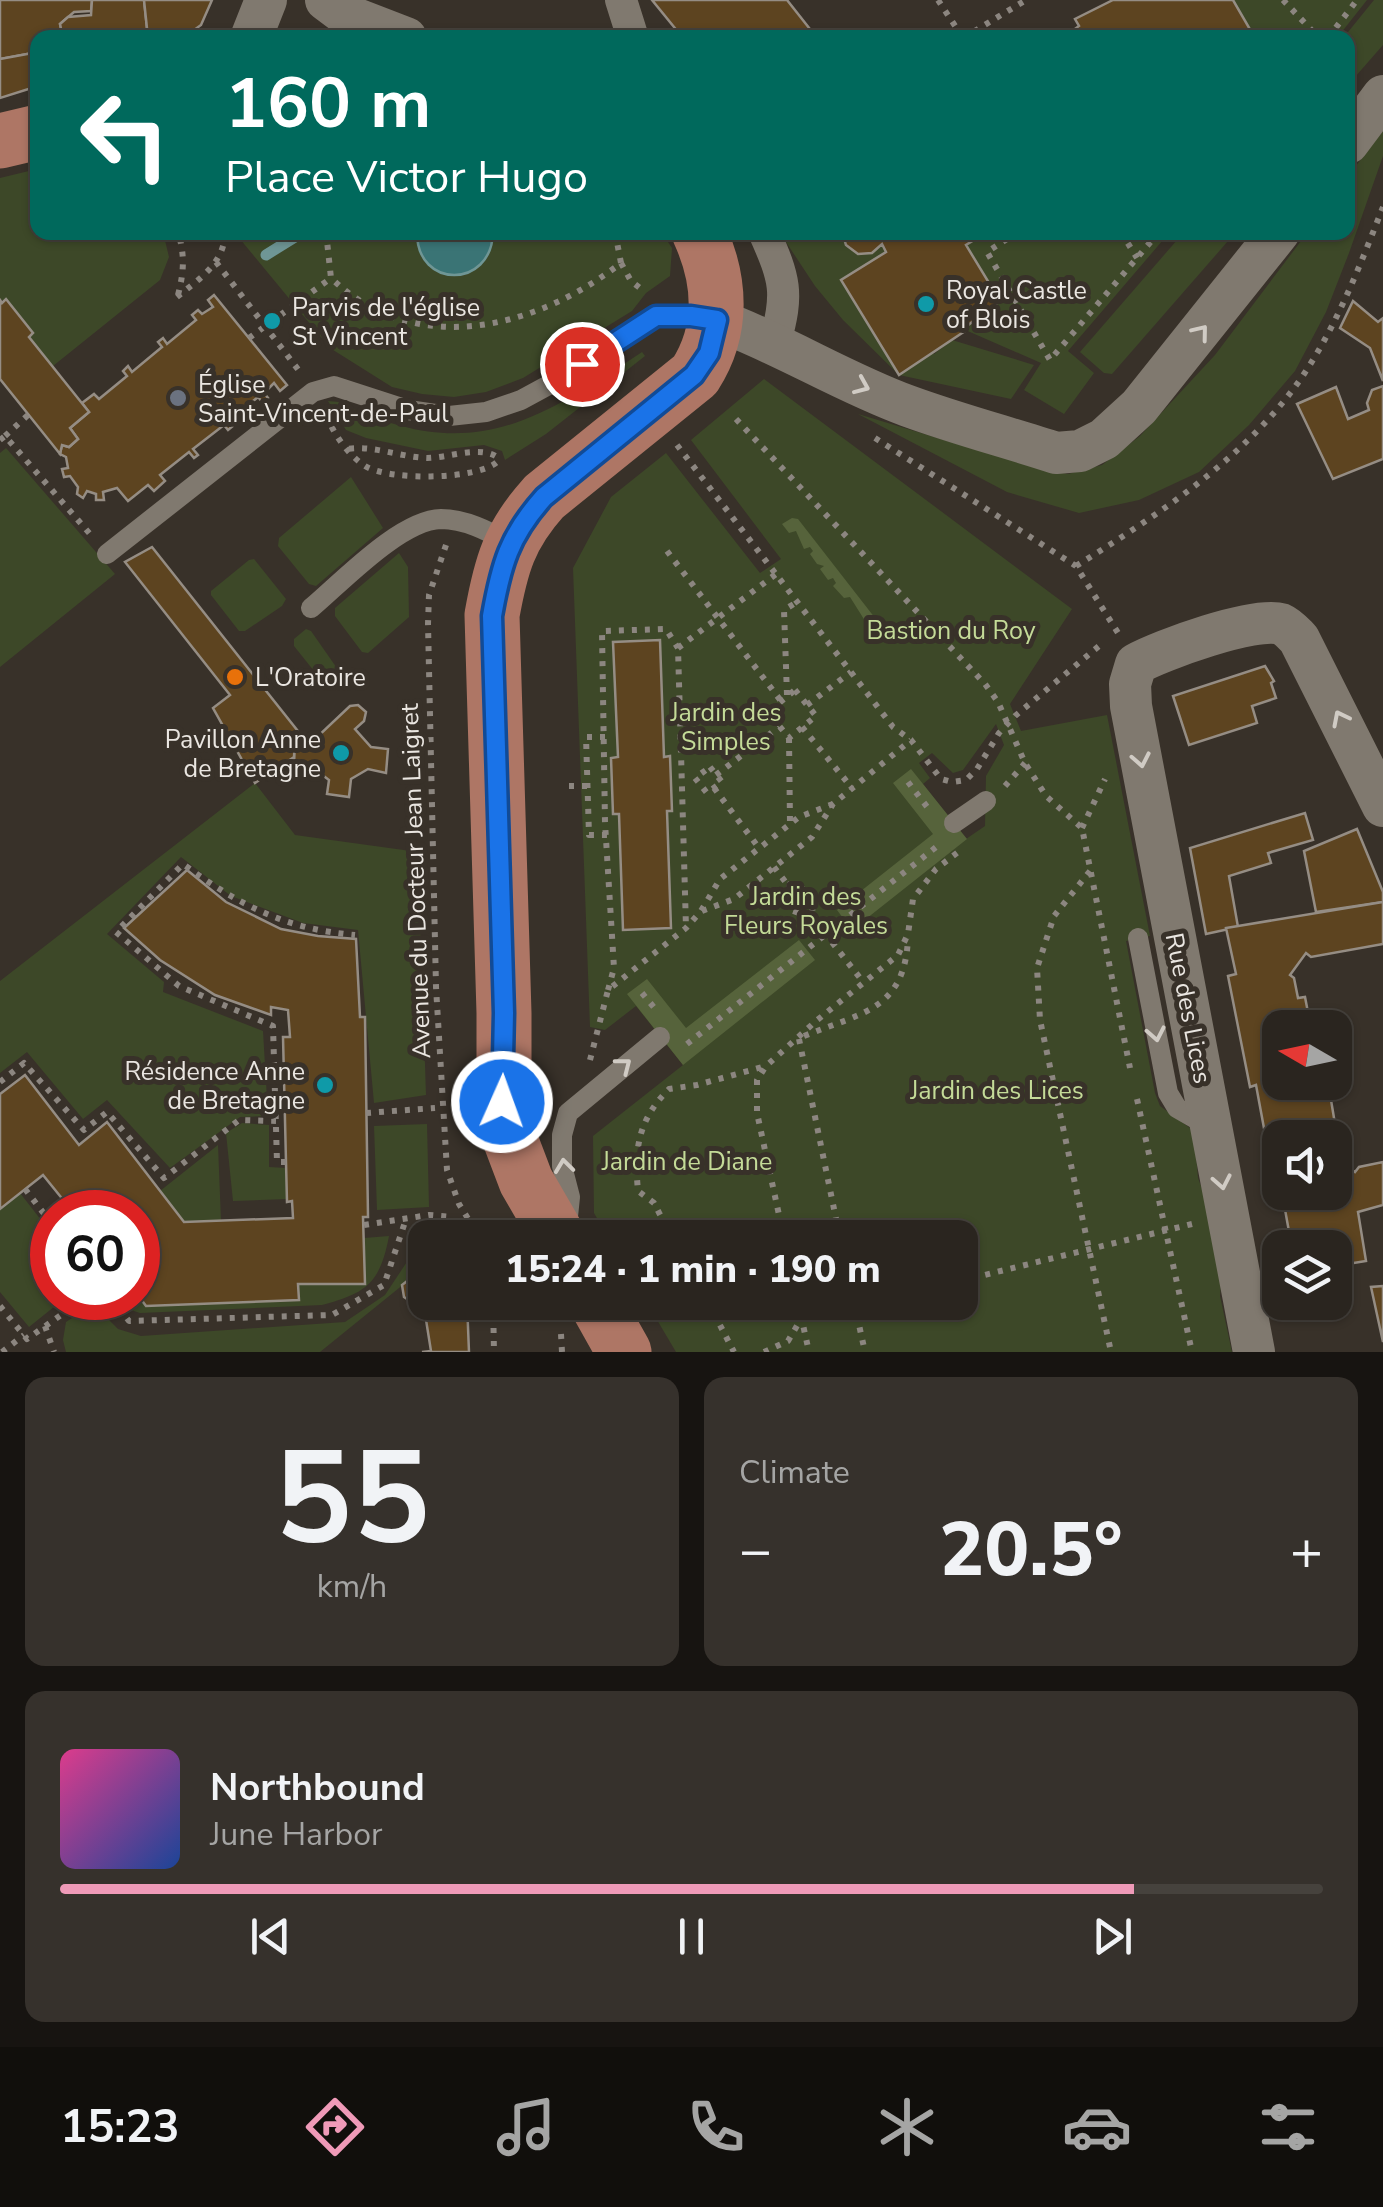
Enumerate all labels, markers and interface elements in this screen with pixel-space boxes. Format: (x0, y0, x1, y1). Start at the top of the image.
text: 160 m (225, 56, 431, 152)
icon: left (60, 70, 190, 200)
text: Place Victor Hugo (225, 147, 588, 208)
place label: Royal Castle of Blois (946, 274, 1087, 337)
place label: Parvis de l'église St Vincent (292, 291, 480, 354)
marker: Royal Castle of Blois (915, 293, 937, 315)
marker: Parvis de l'église St Vincent (261, 310, 283, 332)
pin (540, 322, 625, 407)
one-way arrow (1189, 325, 1207, 343)
icon: arrive (555, 337, 610, 392)
place label: Église Saint-Vincent-de-Paul (198, 368, 449, 431)
one-way arrow (852, 374, 870, 394)
marker: Église Saint-Vincent-de-Paul (167, 387, 189, 409)
park label: Bastion du Roy (866, 614, 1036, 648)
place label: L'Oratoire (255, 661, 366, 695)
marker: L'Oratoire (224, 666, 246, 688)
park label: Jardin des Simples (669, 696, 782, 759)
street label: Avenue du Docteur Jean Laigret (393, 703, 439, 1059)
one-way arrow (1333, 711, 1352, 729)
place label: Pavillon Anne de Bretagne (165, 723, 321, 786)
marker: Pavillon Anne de Bretagne (330, 742, 352, 764)
one-way arrow (1130, 751, 1151, 768)
park label: Jardin des Fleurs Royales (724, 880, 888, 943)
street label: Rue des Lices (1157, 930, 1219, 1086)
north arrow (1262, 1010, 1352, 1100)
map controls (1262, 1010, 1352, 1320)
one-way arrow (1145, 1025, 1166, 1042)
position arrow (450, 1050, 554, 1154)
place label: Résidence Anne de Bretagne (124, 1055, 305, 1118)
one-way arrow (613, 1060, 631, 1077)
marker: Résidence Anne de Bretagne (314, 1074, 336, 1096)
park label: Jardin des Lices (909, 1074, 1084, 1108)
button: sound (1262, 1120, 1352, 1210)
park label: Jardin de Diane (601, 1145, 772, 1179)
one-way arrow (555, 1157, 576, 1174)
one-way arrow (1211, 1173, 1232, 1190)
speed limit sign: 60 (30, 1190, 160, 1320)
button: layers (1262, 1230, 1352, 1320)
text: 15:24 · 1 min · 190 m (505, 1244, 881, 1295)
text: 55 (274, 1411, 430, 1588)
text: Climate (739, 1451, 850, 1494)
text: 20.5° (939, 1499, 1123, 1601)
text: − (739, 1513, 772, 1588)
text: + (1290, 1513, 1323, 1588)
text: km/h (317, 1565, 387, 1608)
text: Northbound (210, 1762, 425, 1813)
text: June Harbor (210, 1813, 382, 1856)
icon: previous (243, 1909, 298, 1964)
icon: pause (664, 1909, 719, 1964)
icon: next (1085, 1909, 1140, 1964)
icon: directions (300, 2092, 370, 2162)
icon: music (491, 2092, 561, 2162)
icon: phone (681, 2092, 751, 2162)
icon: climate (872, 2092, 942, 2162)
icon: car (1062, 2092, 1132, 2162)
icon: filters (1253, 2092, 1323, 2162)
text: 15:23 (60, 2097, 179, 2158)

